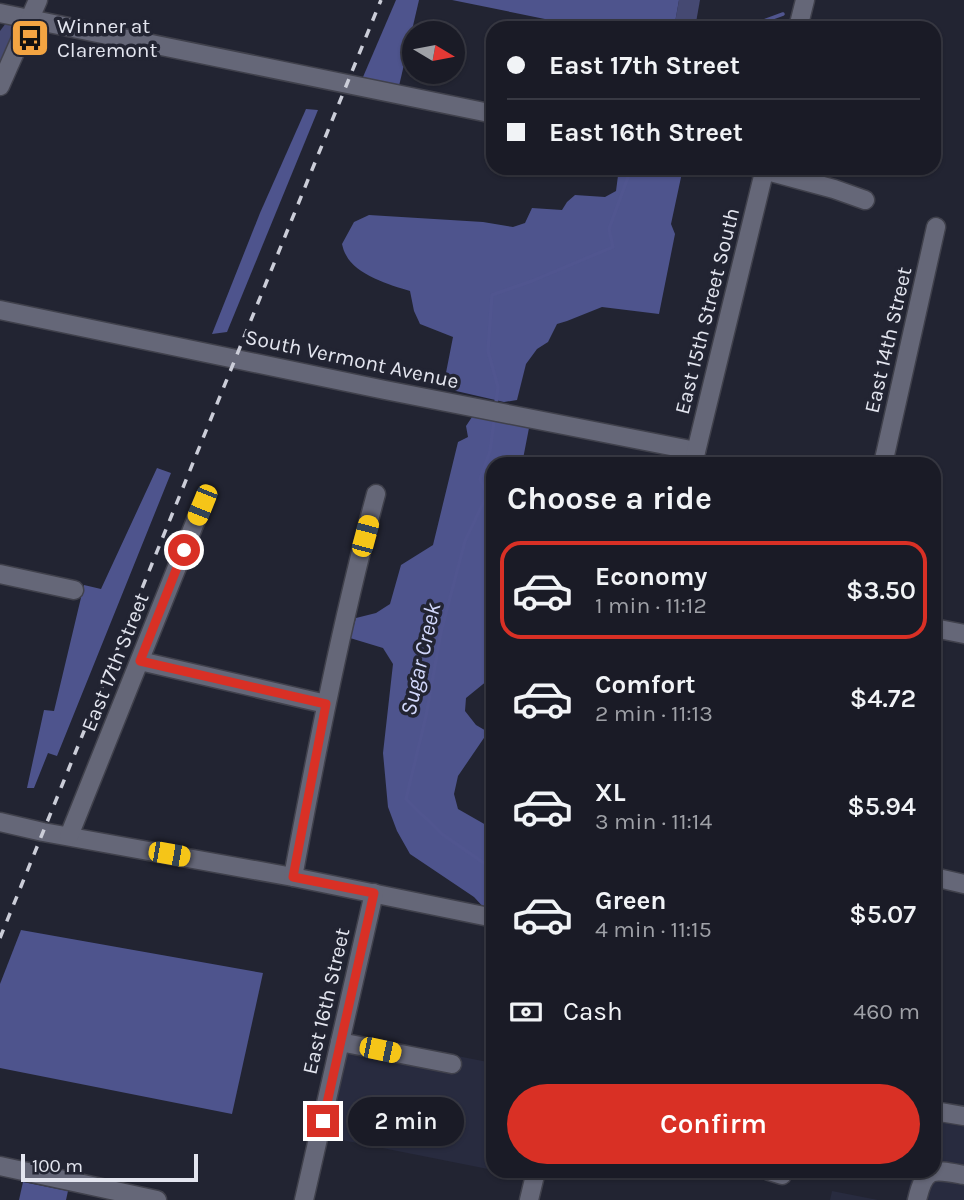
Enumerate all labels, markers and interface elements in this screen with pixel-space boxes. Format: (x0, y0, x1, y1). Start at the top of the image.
place label: Winner at Claremont (57, 14, 157, 62)
bus stop icon: Winner at Claremont (9, 17, 51, 59)
north arrow (402, 21, 466, 84)
map controls (402, 21, 465, 84)
text: East 17th Street (549, 50, 740, 81)
text: East 16th Street (549, 117, 743, 148)
street label: East 15th Street South (670, 205, 744, 417)
street label: East 14th Street (860, 265, 916, 415)
street label: South Vermont Avenue (243, 325, 461, 393)
text: Choose a ride (507, 480, 712, 517)
car (185, 482, 220, 528)
car (350, 513, 381, 559)
route start (168, 534, 200, 566)
icon: car (511, 559, 574, 622)
text: Economy (595, 561, 707, 592)
text: $3.50 (846, 575, 916, 606)
street label: East 17th Street (76, 589, 154, 735)
text: 1 min · 11:12 (595, 592, 707, 619)
water label: Sugar Creek (394, 600, 447, 718)
icon: car (511, 667, 574, 730)
text: Comfort (595, 669, 696, 700)
text: $4.72 (850, 683, 916, 714)
text: 2 min · 11:13 (595, 700, 713, 727)
icon: car (511, 775, 574, 838)
text: XL (595, 777, 626, 808)
text: $5.94 (847, 791, 916, 822)
text: 3 min · 11:14 (595, 808, 712, 835)
car (147, 840, 192, 868)
icon: car (511, 883, 574, 946)
text: Green (595, 885, 667, 916)
text: $5.07 (849, 899, 916, 930)
text: 4 min · 11:15 (595, 916, 712, 943)
street label: East 16th Street (297, 925, 355, 1077)
icon: cash (507, 993, 545, 1031)
text: Cash (563, 996, 623, 1027)
text: 460 m (853, 998, 920, 1025)
car (358, 1035, 403, 1065)
button: Confirm (507, 1084, 920, 1164)
callout: 2 min (348, 1096, 463, 1146)
route end (307, 1105, 339, 1137)
text: 2 min (375, 1108, 437, 1135)
scale bar (21, 1151, 198, 1183)
text: 100 m (32, 1155, 83, 1177)

